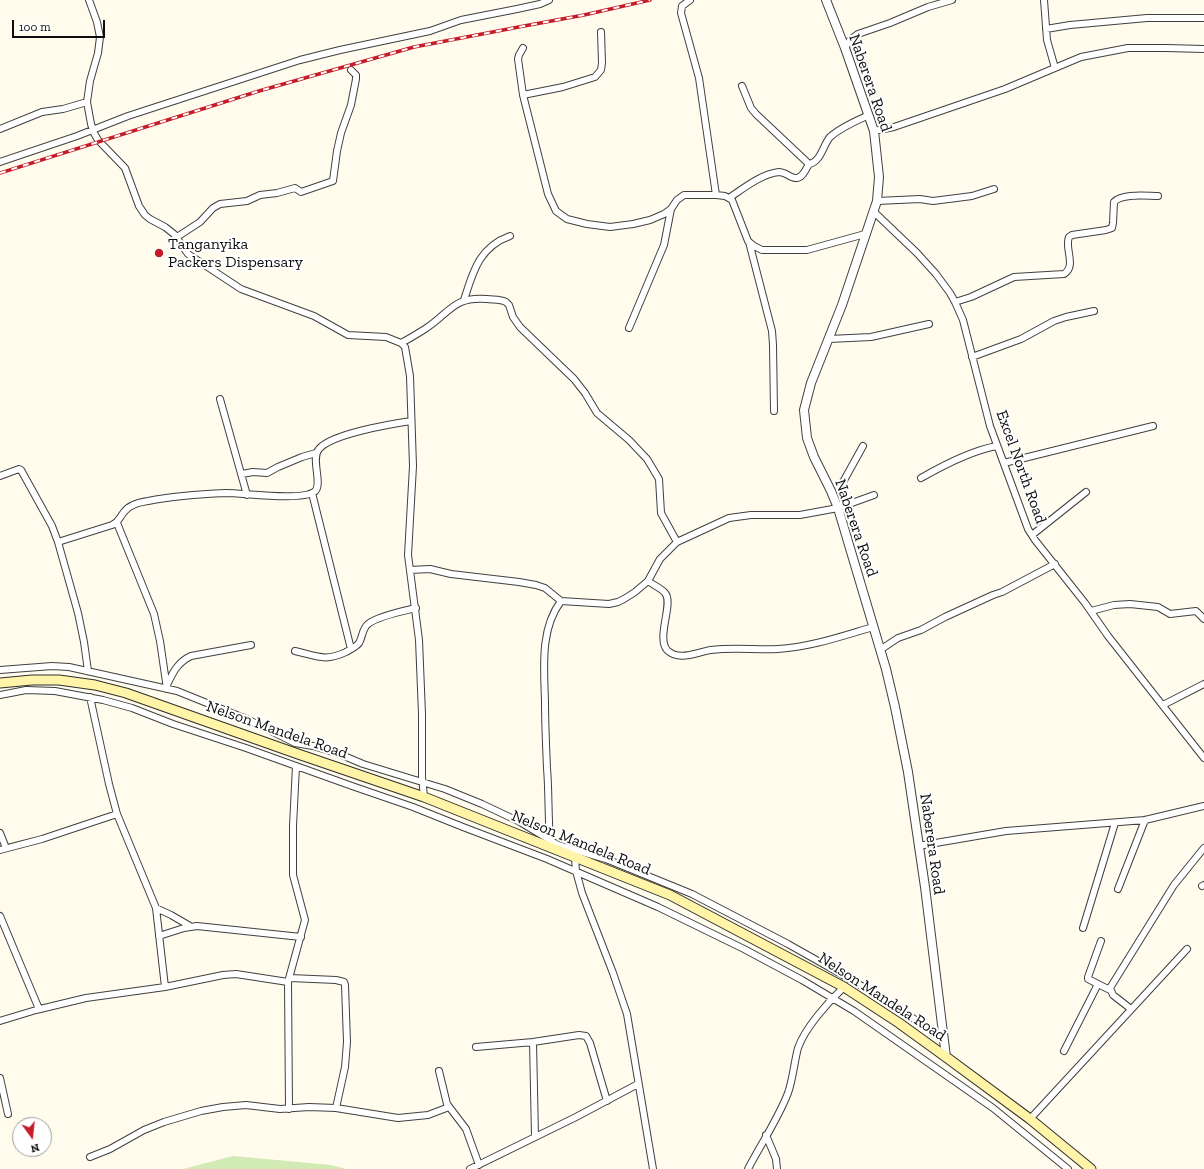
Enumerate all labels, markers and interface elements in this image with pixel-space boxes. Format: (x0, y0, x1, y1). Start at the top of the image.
scale bar (14, 12, 107, 38)
text: 100 m (19, 20, 51, 34)
street label: Naberera Road (844, 32, 896, 134)
place label: Tanganyika Packers Dispensary (168, 234, 303, 272)
marker: Tanganyika Packers Dispensary (153, 247, 165, 259)
street label: Excel North Road (992, 408, 1050, 526)
street label: Naberera Road (830, 477, 882, 579)
street label: Nelson Mandela Road (204, 697, 350, 763)
street label: Naberera Road (915, 792, 949, 896)
street label: Nelson Mandela Road (509, 806, 653, 880)
street label: Nelson Mandela Road (815, 949, 949, 1045)
north arrow (12, 1117, 52, 1157)
text: N (29, 1141, 41, 1155)

